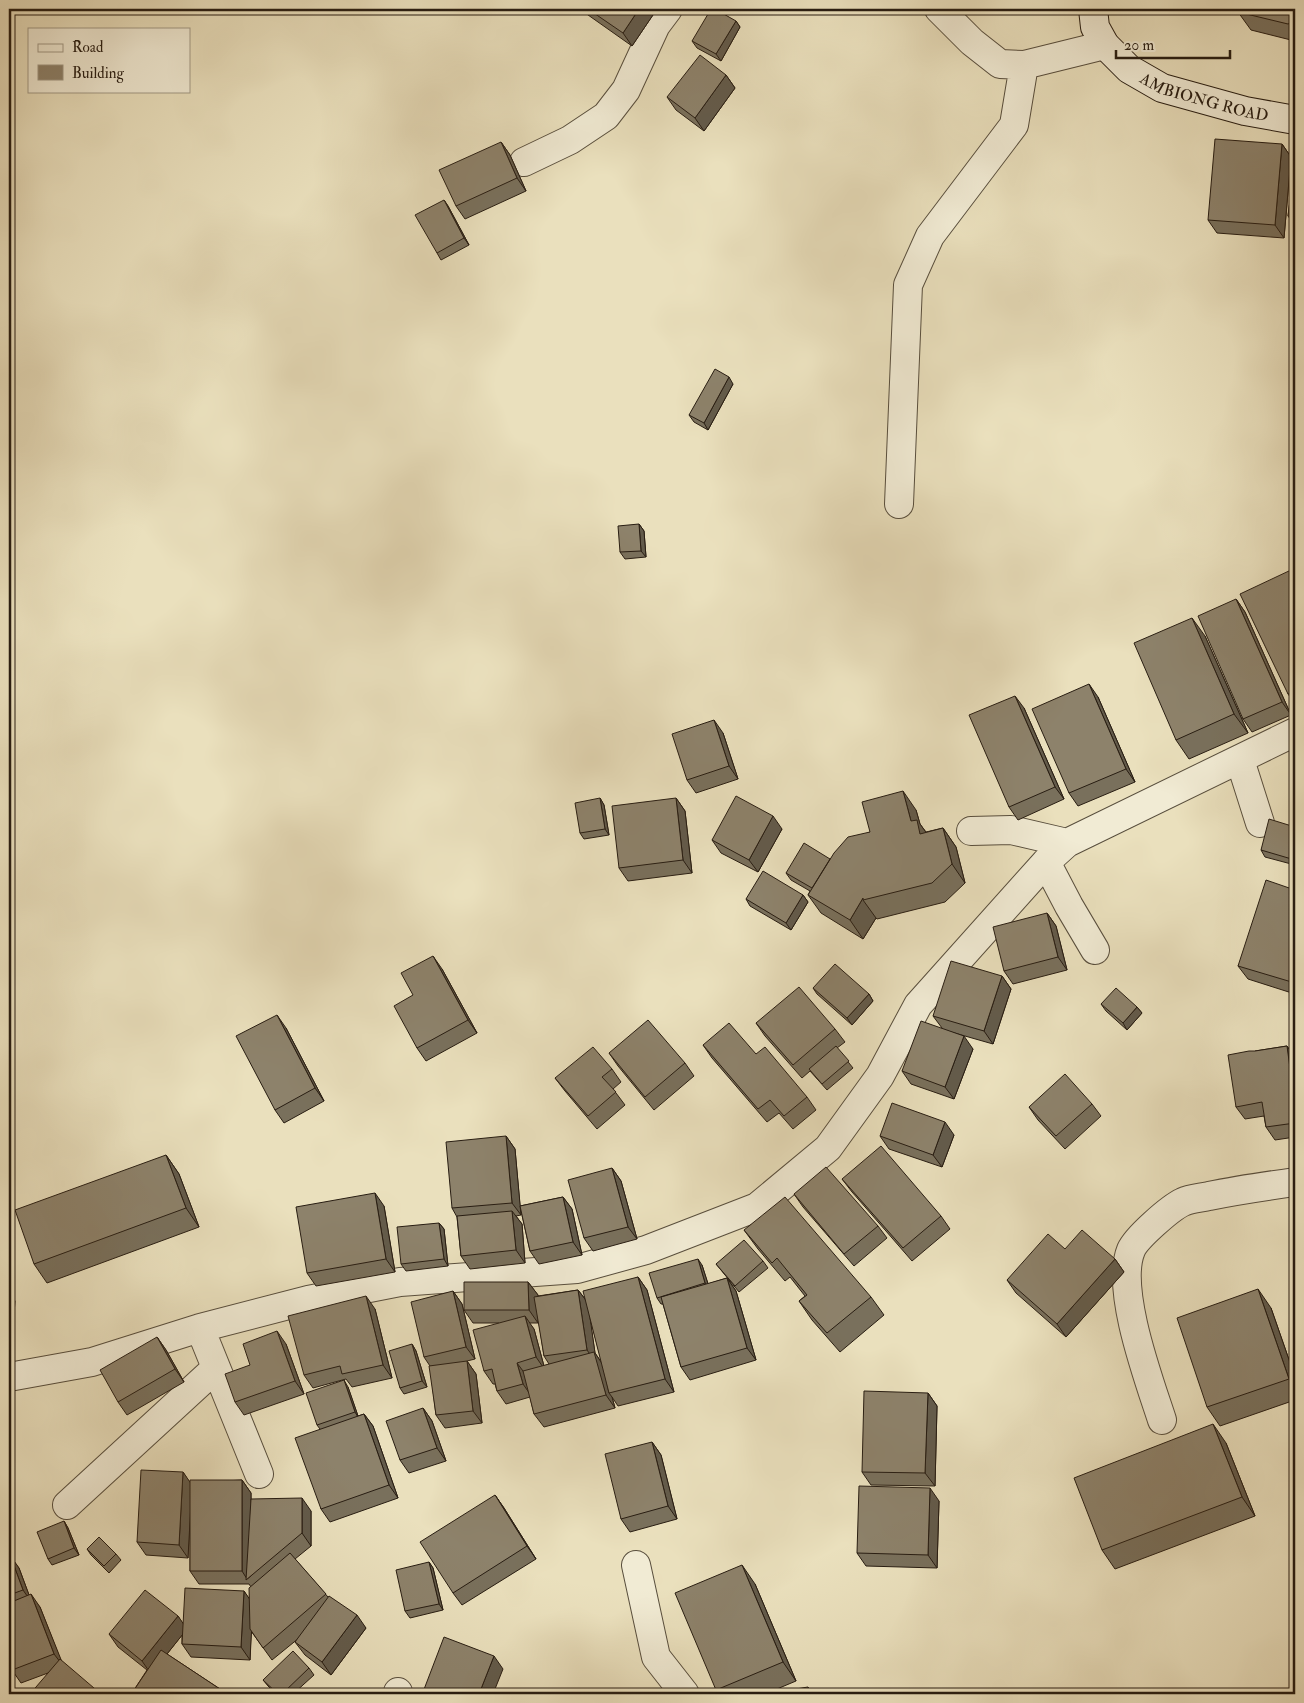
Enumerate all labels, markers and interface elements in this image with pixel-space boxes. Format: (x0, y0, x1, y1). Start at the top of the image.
legend (28, 28, 190, 92)
scale bar (1116, 28, 1230, 60)
text: 20 m (1124, 36, 1154, 55)
text: Road (72, 38, 104, 57)
text: Building (72, 64, 124, 83)
street label: AMBIONG ROAD (1135, 68, 1270, 126)

